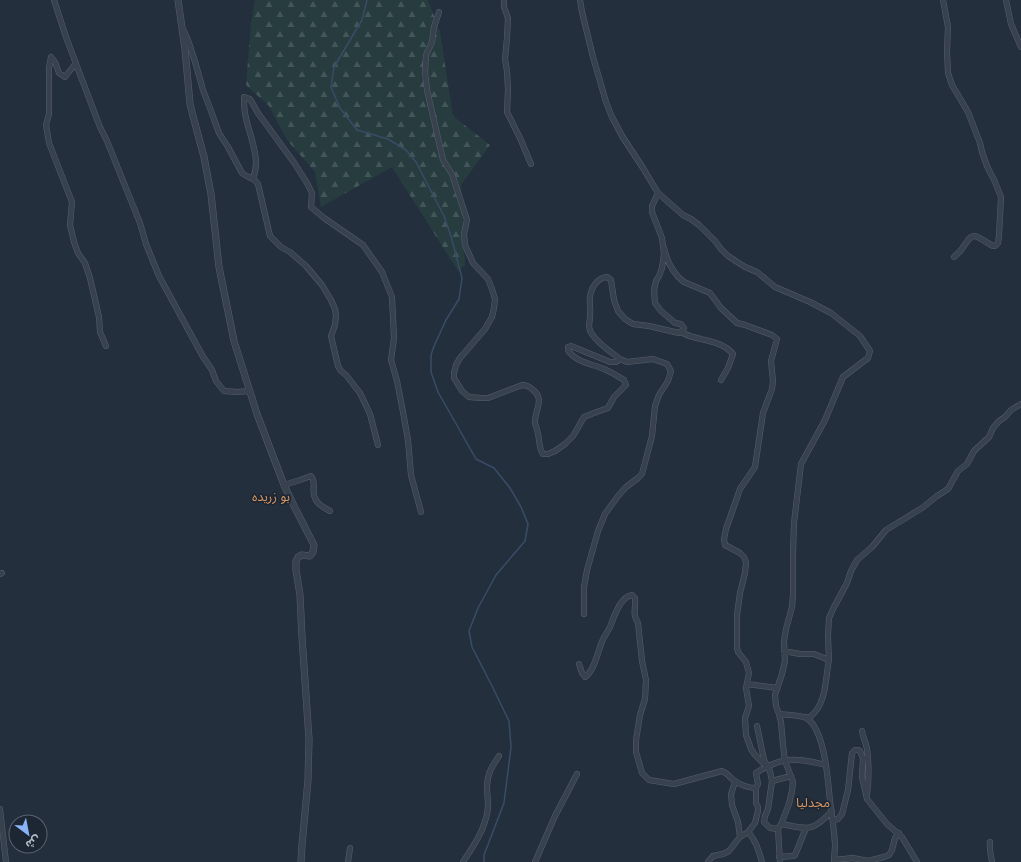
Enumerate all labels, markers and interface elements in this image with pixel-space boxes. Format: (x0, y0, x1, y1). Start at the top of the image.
district label: بو زريده (252, 487, 290, 505)
district label: مجدليا (796, 793, 830, 811)
north arrow (8, 814, 48, 854)
text: ش (23, 833, 44, 853)

